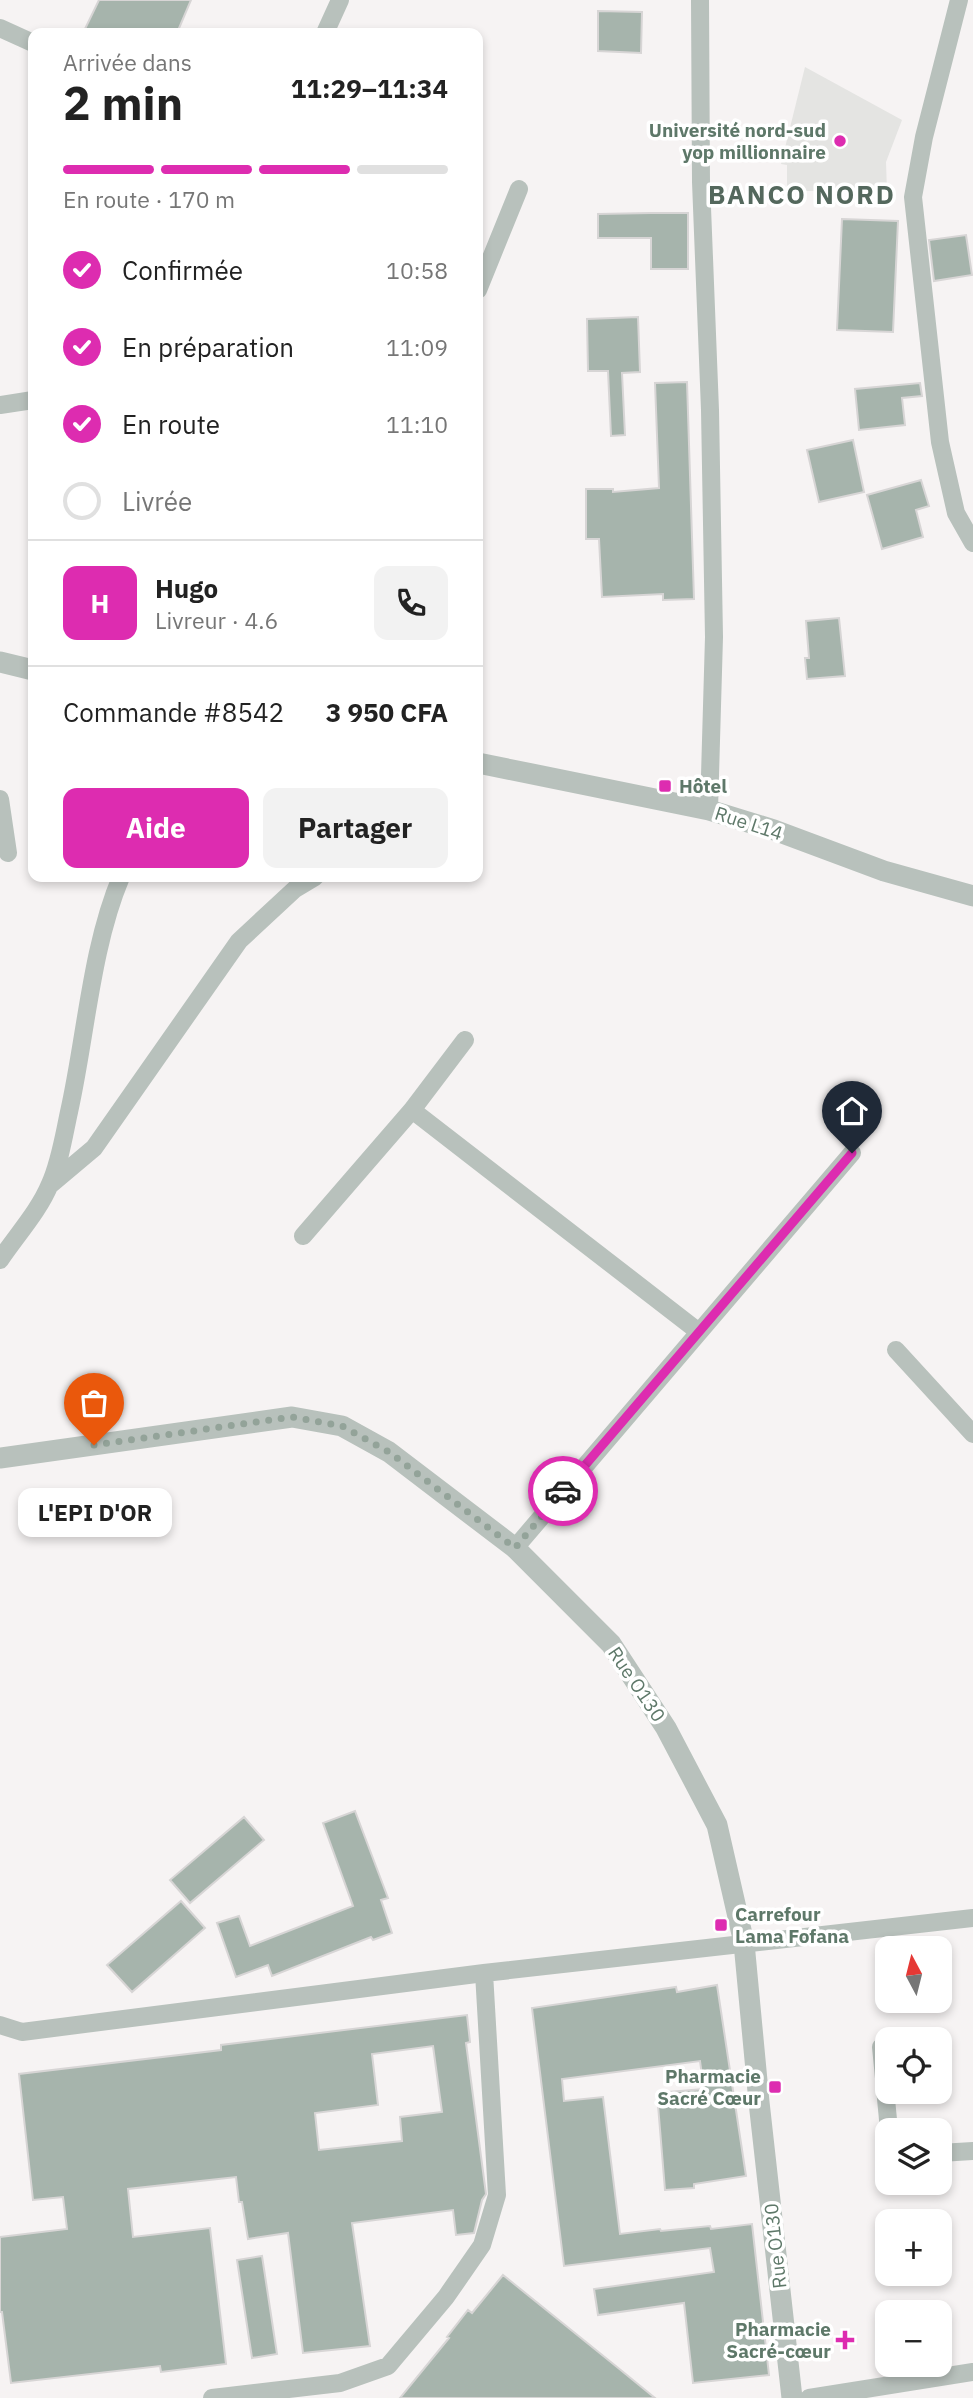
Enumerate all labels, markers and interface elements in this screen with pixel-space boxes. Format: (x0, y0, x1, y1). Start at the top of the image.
text: Arrivée dans (63, 47, 192, 77)
text: 11:29–11:34 (291, 71, 448, 105)
text: 2 min (63, 73, 183, 133)
place label: Université nord-sud yop millionnaire (649, 118, 826, 164)
marker: Université nord-sud yop millionnaire (832, 133, 848, 149)
district label: BANCO NORD (708, 177, 896, 211)
text: En route · 170 m (63, 184, 235, 214)
icon: check (63, 251, 101, 289)
text: Confirmée (122, 253, 243, 287)
text: 10:58 (386, 255, 448, 285)
icon: check (63, 328, 101, 366)
text: En préparation (122, 330, 294, 364)
text: 11:09 (386, 332, 448, 362)
icon: check (63, 405, 101, 443)
text: En route (122, 407, 220, 441)
text: 11:10 (386, 409, 448, 439)
text: Livrée (122, 484, 192, 518)
button: phone (374, 566, 448, 640)
text: Hugo (155, 571, 218, 605)
text: H (91, 586, 109, 620)
text: Livreur · 4.6 (155, 605, 278, 635)
text: Commande #8542 (63, 695, 284, 729)
text: 3 950 CFA (326, 695, 448, 729)
place label: Hôtel (679, 774, 727, 798)
marker: Hôtel (657, 778, 673, 794)
button: Aide (63, 788, 249, 868)
button: Partager (263, 788, 448, 868)
street label: Rue L14 (712, 801, 786, 845)
pin (822, 1081, 882, 1153)
icon: home (833, 1092, 871, 1130)
pin (64, 1373, 124, 1445)
icon: bag (75, 1384, 113, 1422)
courier (528, 1456, 598, 1526)
icon: car (544, 1472, 582, 1510)
callout: L'EPI D'OR (17, 1487, 171, 1536)
text: L'EPI D'OR (38, 1497, 152, 1527)
street label: Rue O130 (603, 1642, 671, 1726)
place label: Carrefour Lama Fofana (735, 1902, 849, 1948)
marker: Carrefour Lama Fofana (713, 1917, 729, 1933)
north arrow (875, 1936, 952, 2012)
map controls (875, 1936, 952, 2377)
button: locate (875, 2027, 952, 2104)
place label: Pharmacie Sacré Cœur (657, 2064, 761, 2110)
marker: Pharmacie Sacré Cœur (767, 2079, 783, 2095)
button: layers (875, 2118, 952, 2195)
street label: Rue O130 (759, 2202, 791, 2290)
button: + (875, 2209, 952, 2286)
button: − (875, 2300, 952, 2377)
place label: Pharmacie Sacré-cœur (726, 2317, 831, 2363)
marker: Pharmacie Sacré-cœur (837, 2332, 853, 2348)

